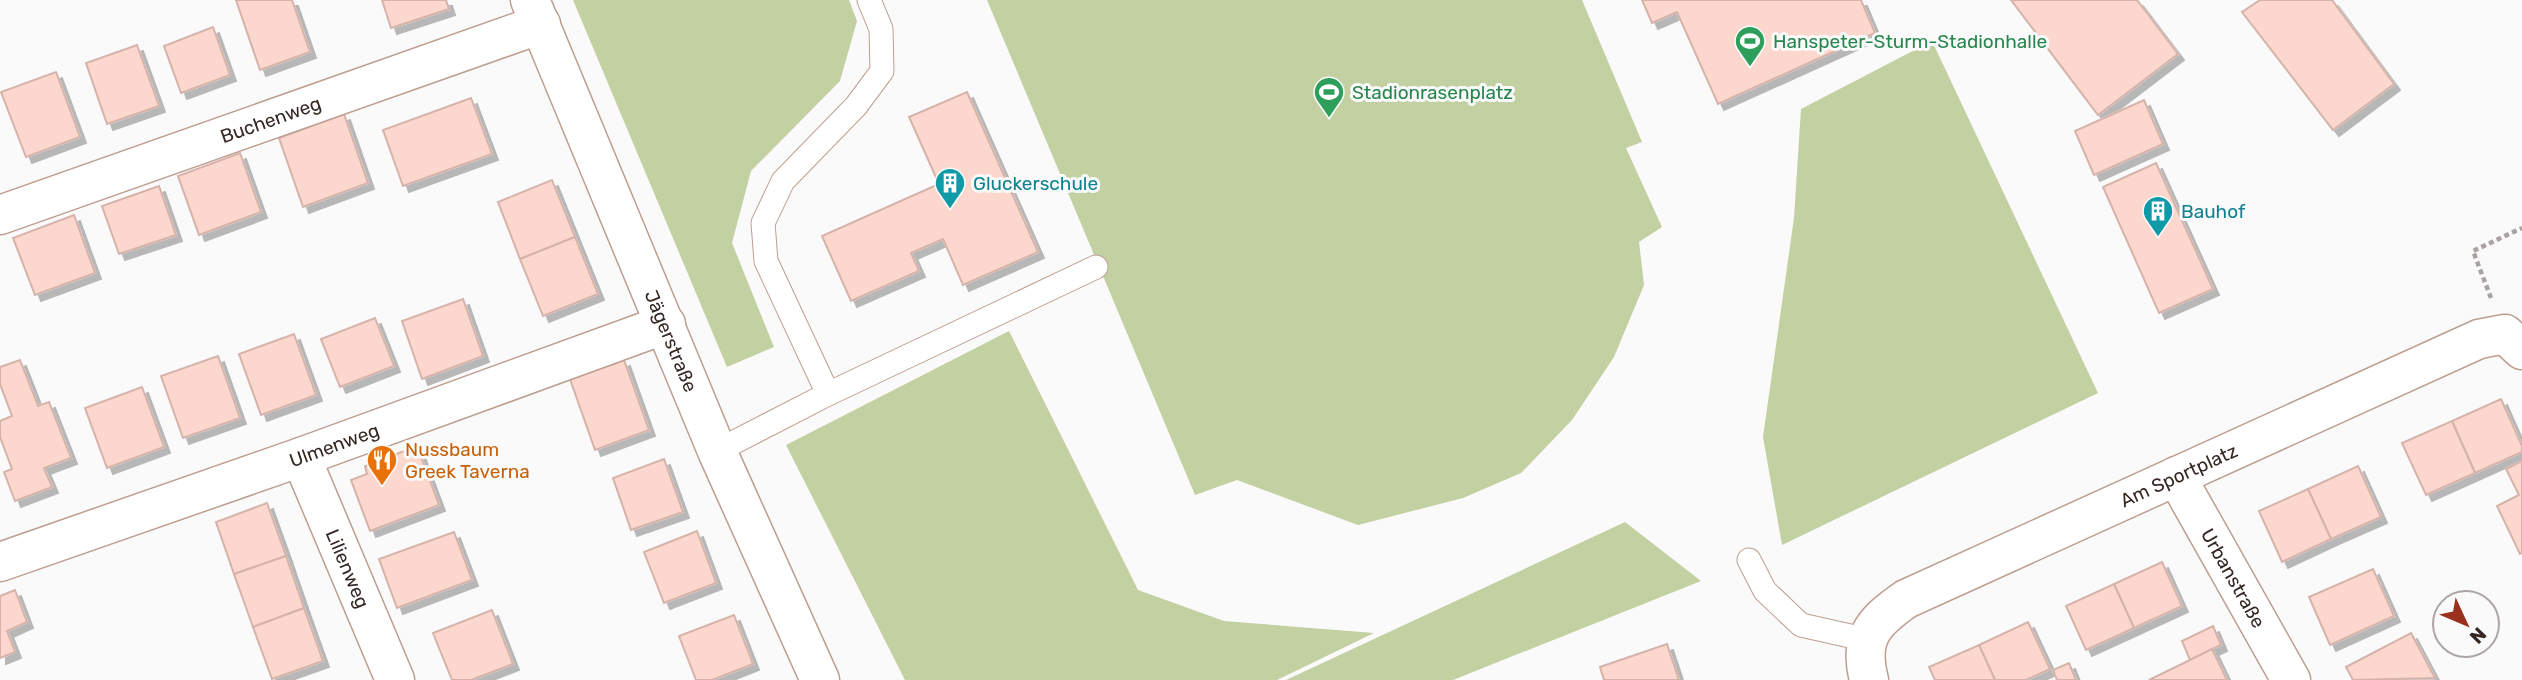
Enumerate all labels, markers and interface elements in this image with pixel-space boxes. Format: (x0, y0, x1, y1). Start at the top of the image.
sports icon: Hanspeter-Sturm-Stadionhalle (1733, 24, 1767, 68)
place label: Hanspeter-Sturm-Stadionhalle (1773, 30, 2047, 53)
sports icon: Stadionrasenplatz (1312, 75, 1346, 119)
place label: Stadionrasenplatz (1352, 81, 1513, 104)
street label: Buchenweg (217, 91, 324, 148)
building icon: Gluckerschule (933, 166, 967, 210)
place label: Gluckerschule (973, 172, 1098, 195)
building icon: Bauhof (2141, 194, 2175, 238)
place label: Bauhof (2181, 200, 2246, 223)
street label: Jägerstraße (640, 286, 703, 395)
street label: Ulmenweg (286, 418, 382, 472)
place label: Nussbaum Greek Taverna (405, 438, 530, 483)
street label: Am Sportplatz (2116, 439, 2241, 512)
restaurant icon: Nussbaum Greek Taverna (365, 443, 399, 487)
street label: Urbanstraße (2196, 524, 2271, 632)
street label: Lilienweg (321, 526, 375, 611)
north arrow (2431, 589, 2501, 659)
text: N (2465, 623, 2491, 648)

